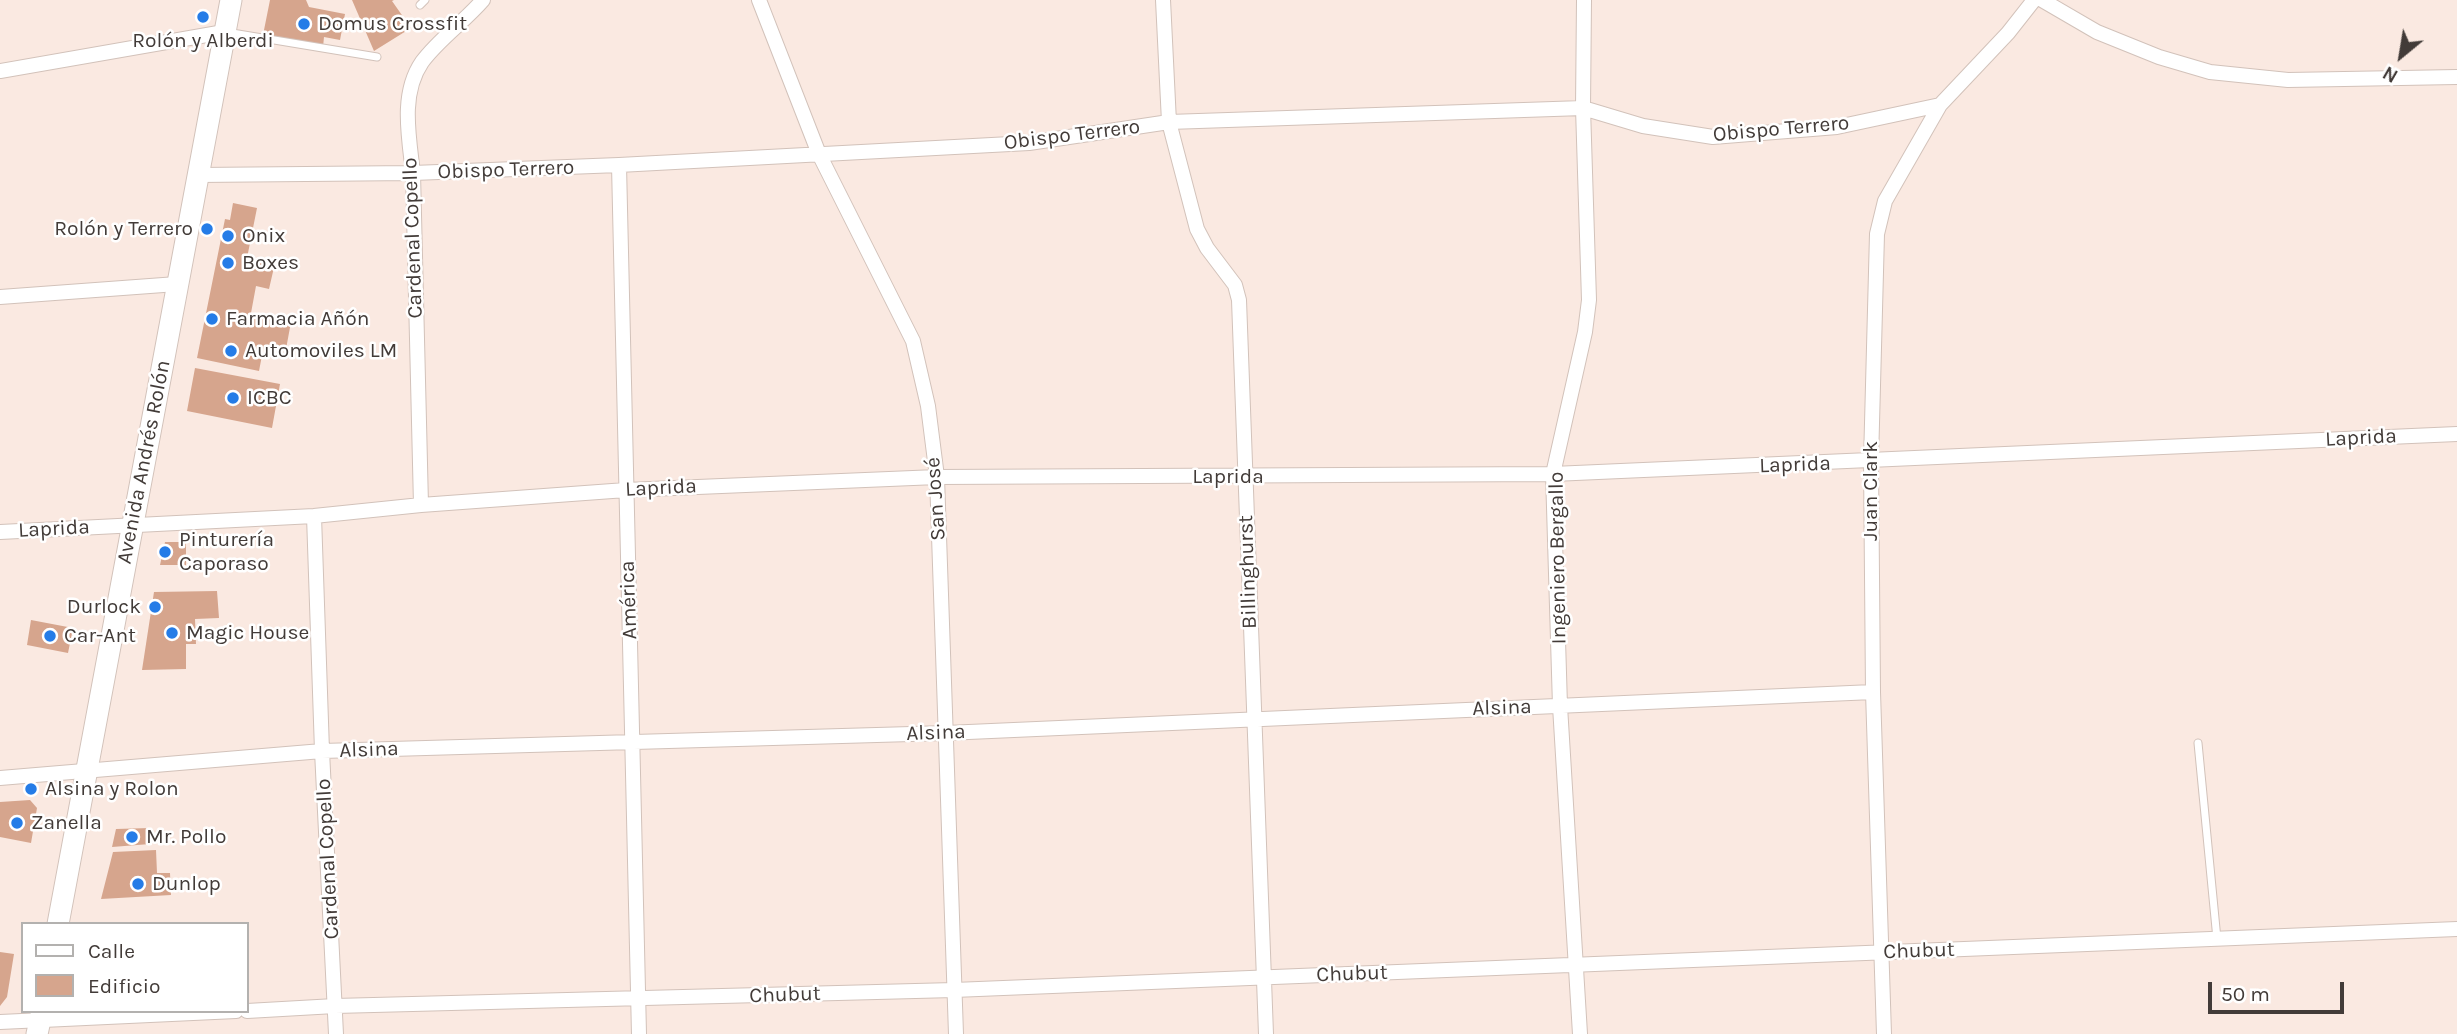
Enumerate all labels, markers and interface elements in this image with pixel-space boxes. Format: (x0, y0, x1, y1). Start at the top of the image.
marker: Rolón y Alberdi (195, 9, 211, 25)
place label: Domus Crossfit (318, 11, 467, 37)
marker: Domus Crossfit (296, 16, 312, 32)
north arrow (2366, 21, 2436, 91)
place label: Rolón y Alberdi (132, 28, 274, 54)
text: N (2379, 61, 2402, 87)
street label: Obispo Terrero (1712, 110, 1850, 148)
street label: Obispo Terrero (1003, 114, 1141, 156)
street label: Obispo Terrero (437, 155, 575, 185)
street label: Cardenal Copello (398, 157, 428, 319)
place label: Rolón y Terrero (54, 216, 193, 242)
marker: Rolón y Terrero (199, 221, 215, 237)
place label: Onix (242, 223, 285, 249)
marker: Onix (220, 228, 236, 244)
place label: Boxes (242, 250, 299, 276)
marker: Boxes (220, 255, 236, 271)
place label: Farmacia Añón (226, 306, 369, 332)
marker: Farmacia Añón (204, 311, 220, 327)
place label: Automoviles LM (245, 338, 397, 364)
marker: Automoviles LM (223, 343, 239, 359)
street label: Avenida Andrés Rolón (112, 358, 176, 566)
place label: ICBC (247, 385, 292, 411)
marker: ICBC (225, 390, 241, 406)
street label: Laprida (2325, 424, 2397, 452)
street label: Juan Clark (1858, 441, 1884, 541)
street label: Laprida (1759, 451, 1831, 479)
street label: San José (921, 456, 951, 542)
street label: Laprida (1192, 464, 1264, 490)
street label: Ingeniero Bergallo (1544, 471, 1572, 645)
street label: Laprida (625, 474, 697, 502)
street label: Laprida (18, 515, 90, 543)
street label: Billinghurst (1233, 515, 1263, 629)
place label: Pinturería Caporaso (179, 527, 274, 577)
marker: Pinturería Caporaso (157, 544, 173, 560)
street label: América (615, 560, 643, 640)
place label: Durlock (67, 594, 141, 620)
marker: Durlock (147, 599, 163, 615)
place label: Magic House (186, 620, 309, 646)
place label: Car-Ant (64, 623, 136, 649)
marker: Magic House (164, 625, 180, 641)
marker: Car-Ant (42, 628, 58, 644)
street label: Alsina (1472, 694, 1532, 722)
street label: Alsina (906, 719, 966, 747)
street label: Alsina (339, 736, 399, 764)
place label: Alsina y Rolon (45, 776, 179, 802)
street label: Cardenal Copello (311, 778, 345, 940)
marker: Alsina y Rolon (23, 781, 39, 797)
place label: Zanella (31, 810, 102, 836)
marker: Zanella (9, 815, 25, 831)
place label: Mr. Pollo (146, 824, 226, 850)
marker: Mr. Pollo (124, 829, 140, 845)
place label: Dunlop (152, 871, 221, 897)
marker: Dunlop (130, 876, 146, 892)
legend (21, 922, 248, 1013)
street label: Chubut (1883, 937, 1955, 965)
text: Calle (88, 939, 135, 963)
street label: Chubut (1316, 960, 1388, 988)
scale bar (2212, 968, 2348, 1012)
text: Edificio (88, 974, 161, 998)
street label: Chubut (749, 981, 821, 1009)
text: 50 m (2221, 982, 2270, 1006)

